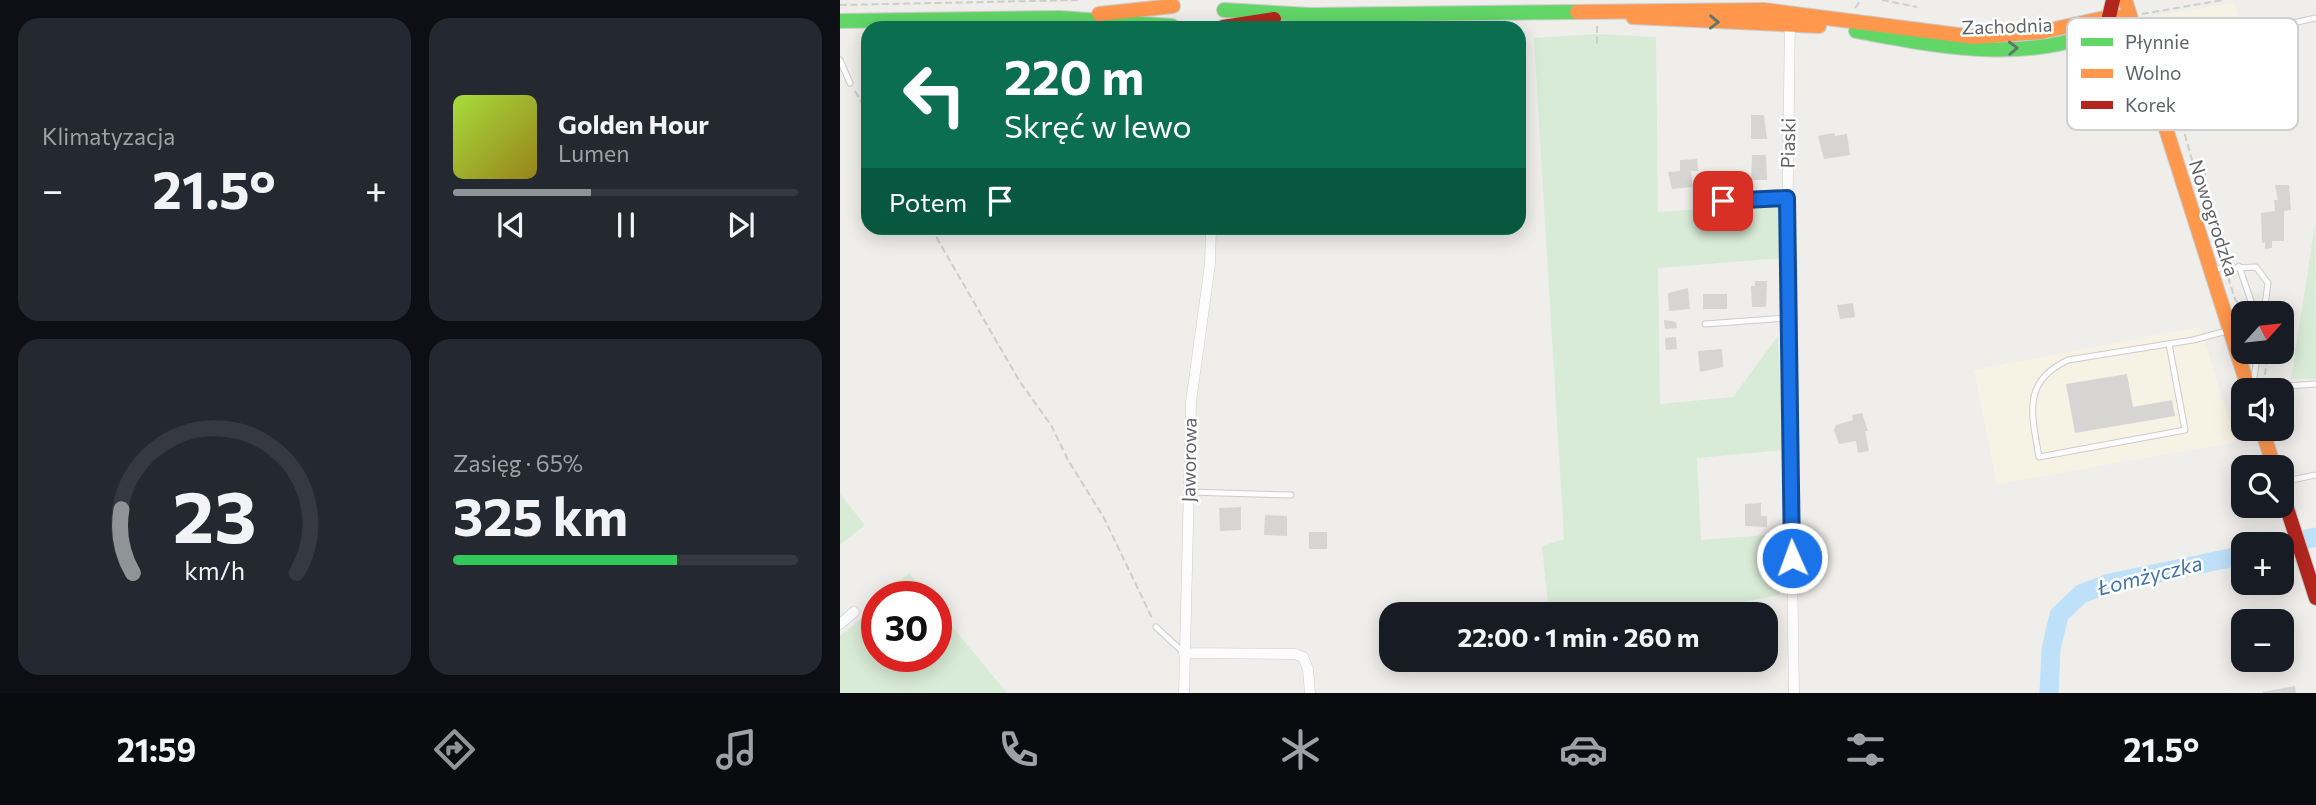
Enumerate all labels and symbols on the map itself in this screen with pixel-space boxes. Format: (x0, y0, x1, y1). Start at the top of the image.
street label: Zachodnia (1961, 12, 2053, 39)
one-way arrow (1709, 14, 1720, 30)
legend (2067, 18, 2298, 130)
text: Płynnie (2125, 30, 2189, 53)
one-way arrow (2008, 40, 2019, 55)
text: Wolno (2125, 61, 2181, 84)
text: Korek (2125, 93, 2176, 116)
street label: Piaski (1776, 118, 1799, 168)
street label: Nowogrodzka (2185, 157, 2244, 279)
pin (1693, 171, 1753, 231)
north arrow (2231, 301, 2294, 364)
street label: Jaworowa (1176, 417, 1201, 503)
position arrow (1755, 521, 1829, 595)
water label: Łomżyczka (2095, 549, 2205, 600)
speed limit sign: 30 (861, 581, 952, 672)

